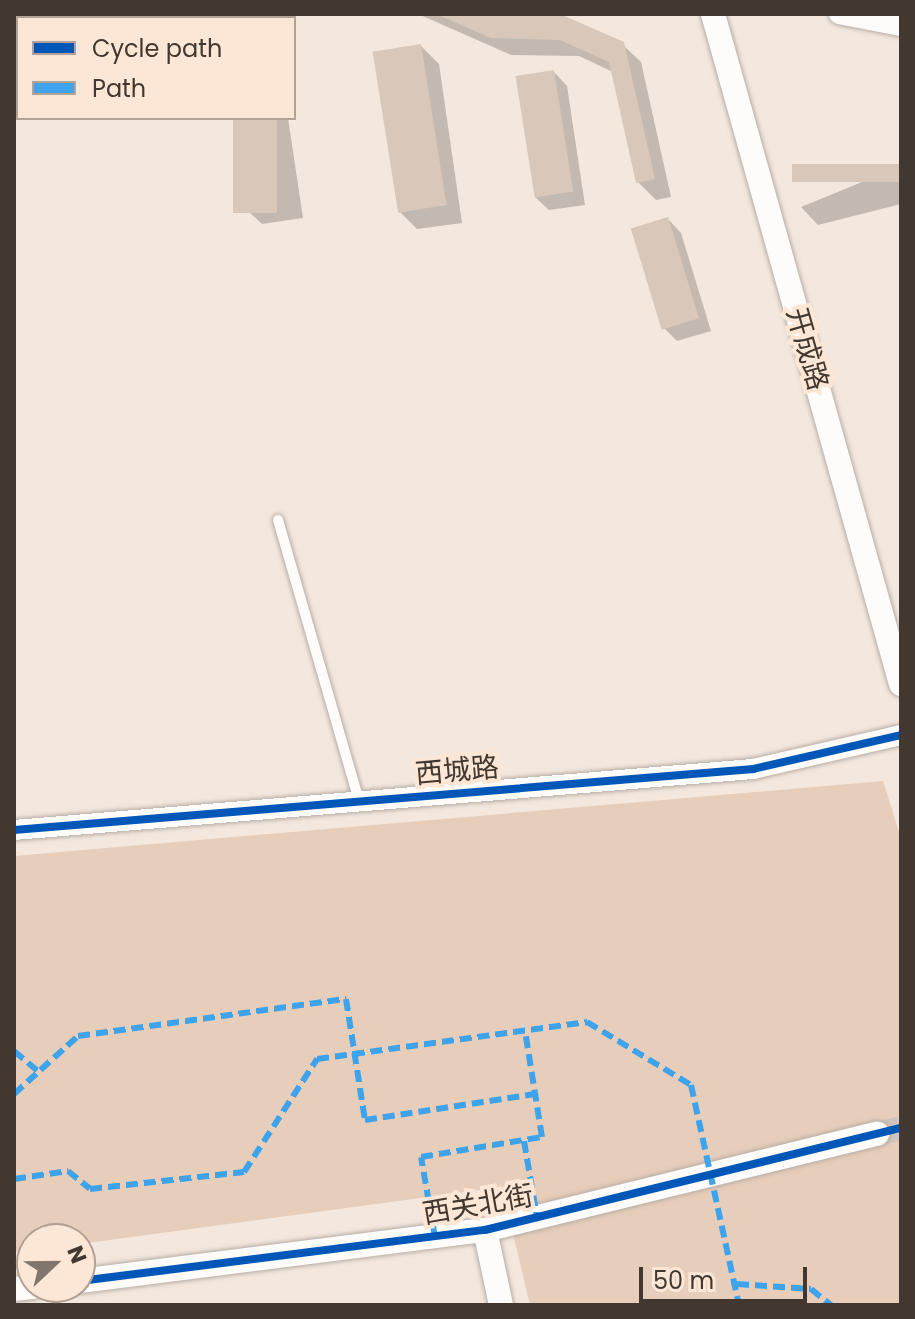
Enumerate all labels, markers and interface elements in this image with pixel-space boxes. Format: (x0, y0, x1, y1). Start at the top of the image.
legend (16, 16, 296, 120)
text: Cycle path (92, 32, 222, 65)
text: Path (92, 72, 146, 105)
street label: 开成路 (779, 304, 835, 394)
street label: 西城路 (414, 751, 500, 791)
street label: 西关北街 (420, 1179, 536, 1231)
north arrow (16, 1223, 96, 1303)
text: N (59, 1241, 94, 1268)
scale bar (643, 1251, 811, 1301)
text: 50 m (653, 1264, 714, 1297)

